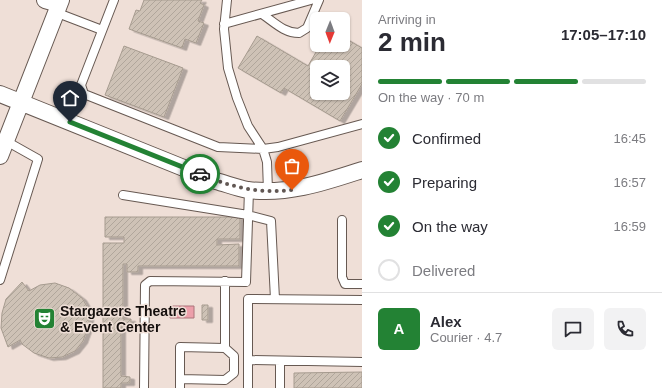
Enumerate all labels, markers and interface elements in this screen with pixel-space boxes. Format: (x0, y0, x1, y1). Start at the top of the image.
north arrow (310, 12, 350, 52)
map controls (310, 12, 350, 100)
text: Arriving in (378, 12, 436, 27)
text: 17:05–17:10 (561, 26, 646, 43)
text: 2 min (378, 27, 446, 57)
button: layers (310, 60, 350, 100)
pin (53, 81, 87, 122)
icon: home (59, 87, 81, 109)
text: On the way · 70 m (378, 90, 484, 105)
icon: check (378, 127, 400, 149)
text: Confirmed (412, 130, 481, 147)
text: 16:45 (613, 131, 646, 146)
pin (275, 149, 309, 190)
courier (180, 154, 220, 194)
icon: bag (281, 155, 303, 177)
icon: car (189, 163, 211, 185)
icon: check (378, 171, 400, 193)
text: Preparing (412, 174, 477, 191)
text: 16:57 (613, 175, 646, 190)
icon: check (378, 215, 400, 237)
text: On the way (412, 218, 488, 235)
text: 16:59 (613, 219, 646, 234)
text: Delivered (412, 262, 475, 279)
place label: Stargazers Theatre & Event Center (60, 303, 186, 335)
theatre icon: Stargazers Theatre & Event Center (32, 306, 58, 332)
button: chat (552, 308, 594, 350)
button: phone (604, 308, 646, 350)
text: Alex (430, 313, 462, 330)
text: A (394, 320, 404, 337)
text: Courier · 4.7 (430, 330, 502, 345)

